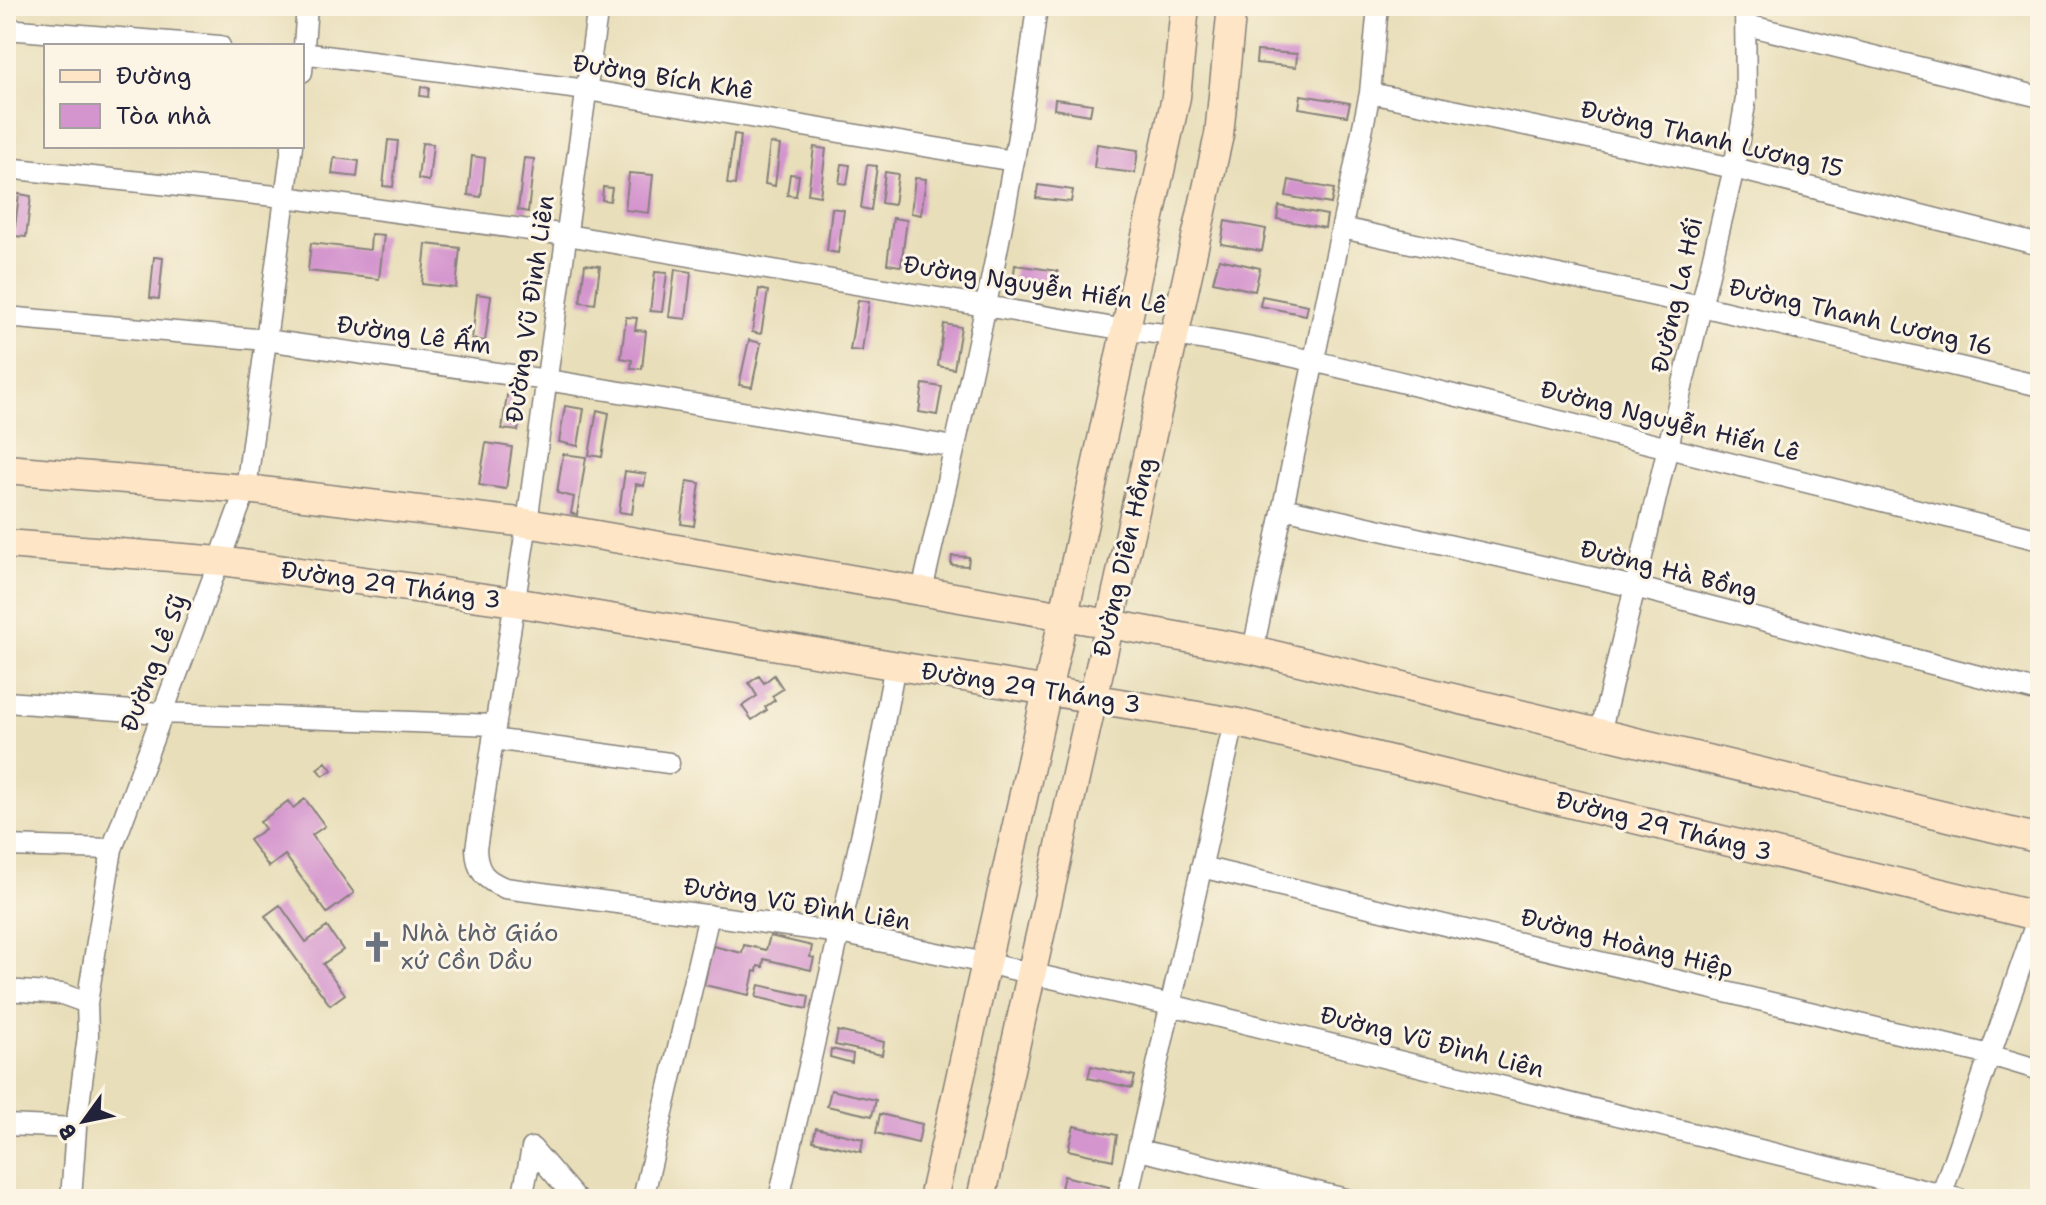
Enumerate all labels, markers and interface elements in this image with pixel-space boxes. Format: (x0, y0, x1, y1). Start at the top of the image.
legend (44, 44, 304, 148)
street label: Đường Bích Khê (570, 47, 756, 107)
text: Đường (116, 60, 191, 92)
street label: Đường Thanh Lương 15 (1577, 93, 1847, 185)
text: Tòa nhà (116, 100, 211, 132)
street label: Đường Vũ Đình Liên (498, 193, 562, 425)
street label: Đường La Hối (1644, 214, 1710, 376)
street label: Đường Nguyễn Hiến Lê (901, 248, 1169, 322)
street label: Đường Thanh Lương 16 (1726, 271, 1996, 363)
street label: Đường Lê Ấm (335, 306, 494, 362)
street label: Đường Nguyễn Hiến Lê (1537, 373, 1803, 469)
street label: Đường Diên Hồng (1086, 454, 1162, 660)
street label: Đường Hà Bồng (1577, 532, 1761, 608)
street label: Đường 29 Tháng 3 (279, 554, 503, 616)
street label: Đường Lê Sỹ (113, 590, 195, 736)
street label: Đường 29 Tháng 3 (919, 655, 1143, 721)
street label: Đường 29 Tháng 3 (1553, 784, 1775, 868)
street label: Đường Vũ Đình Liên (681, 870, 913, 938)
street label: Đường Hoàng Hiệp (1517, 901, 1737, 985)
place label: Nhà thờ Giáo xứ Cồn Dầu (401, 917, 558, 977)
church icon: Nhà thờ Giáo xứ Cồn Dầu (360, 930, 394, 964)
street label: Đường Vũ Đình Liên (1317, 999, 1547, 1085)
north arrow (44, 1081, 124, 1161)
text: B (52, 1118, 84, 1145)

